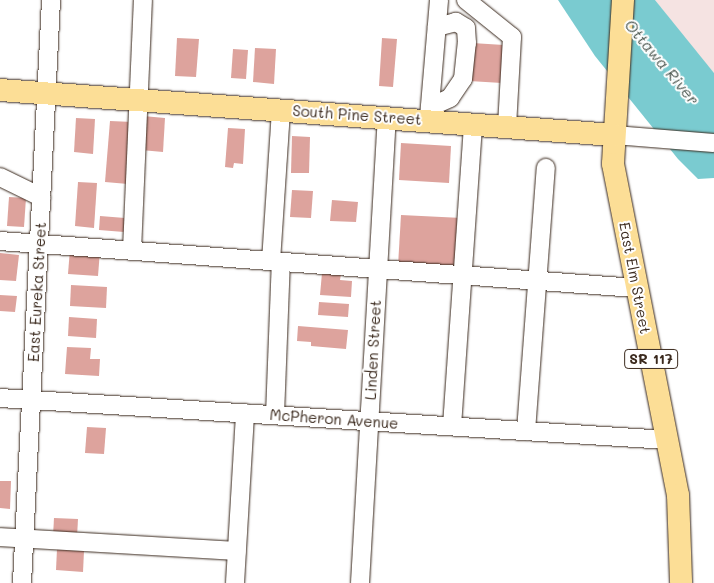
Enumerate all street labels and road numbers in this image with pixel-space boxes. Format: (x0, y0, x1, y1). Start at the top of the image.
street label: South Pine Street (292, 102, 422, 128)
street label: East Elm Street (615, 221, 655, 335)
street label: East Eureka Street (24, 222, 50, 362)
street label: Linden Street (361, 299, 385, 401)
road number: SR 117 (624, 348, 678, 370)
street label: McPheron Avenue (269, 406, 399, 432)

